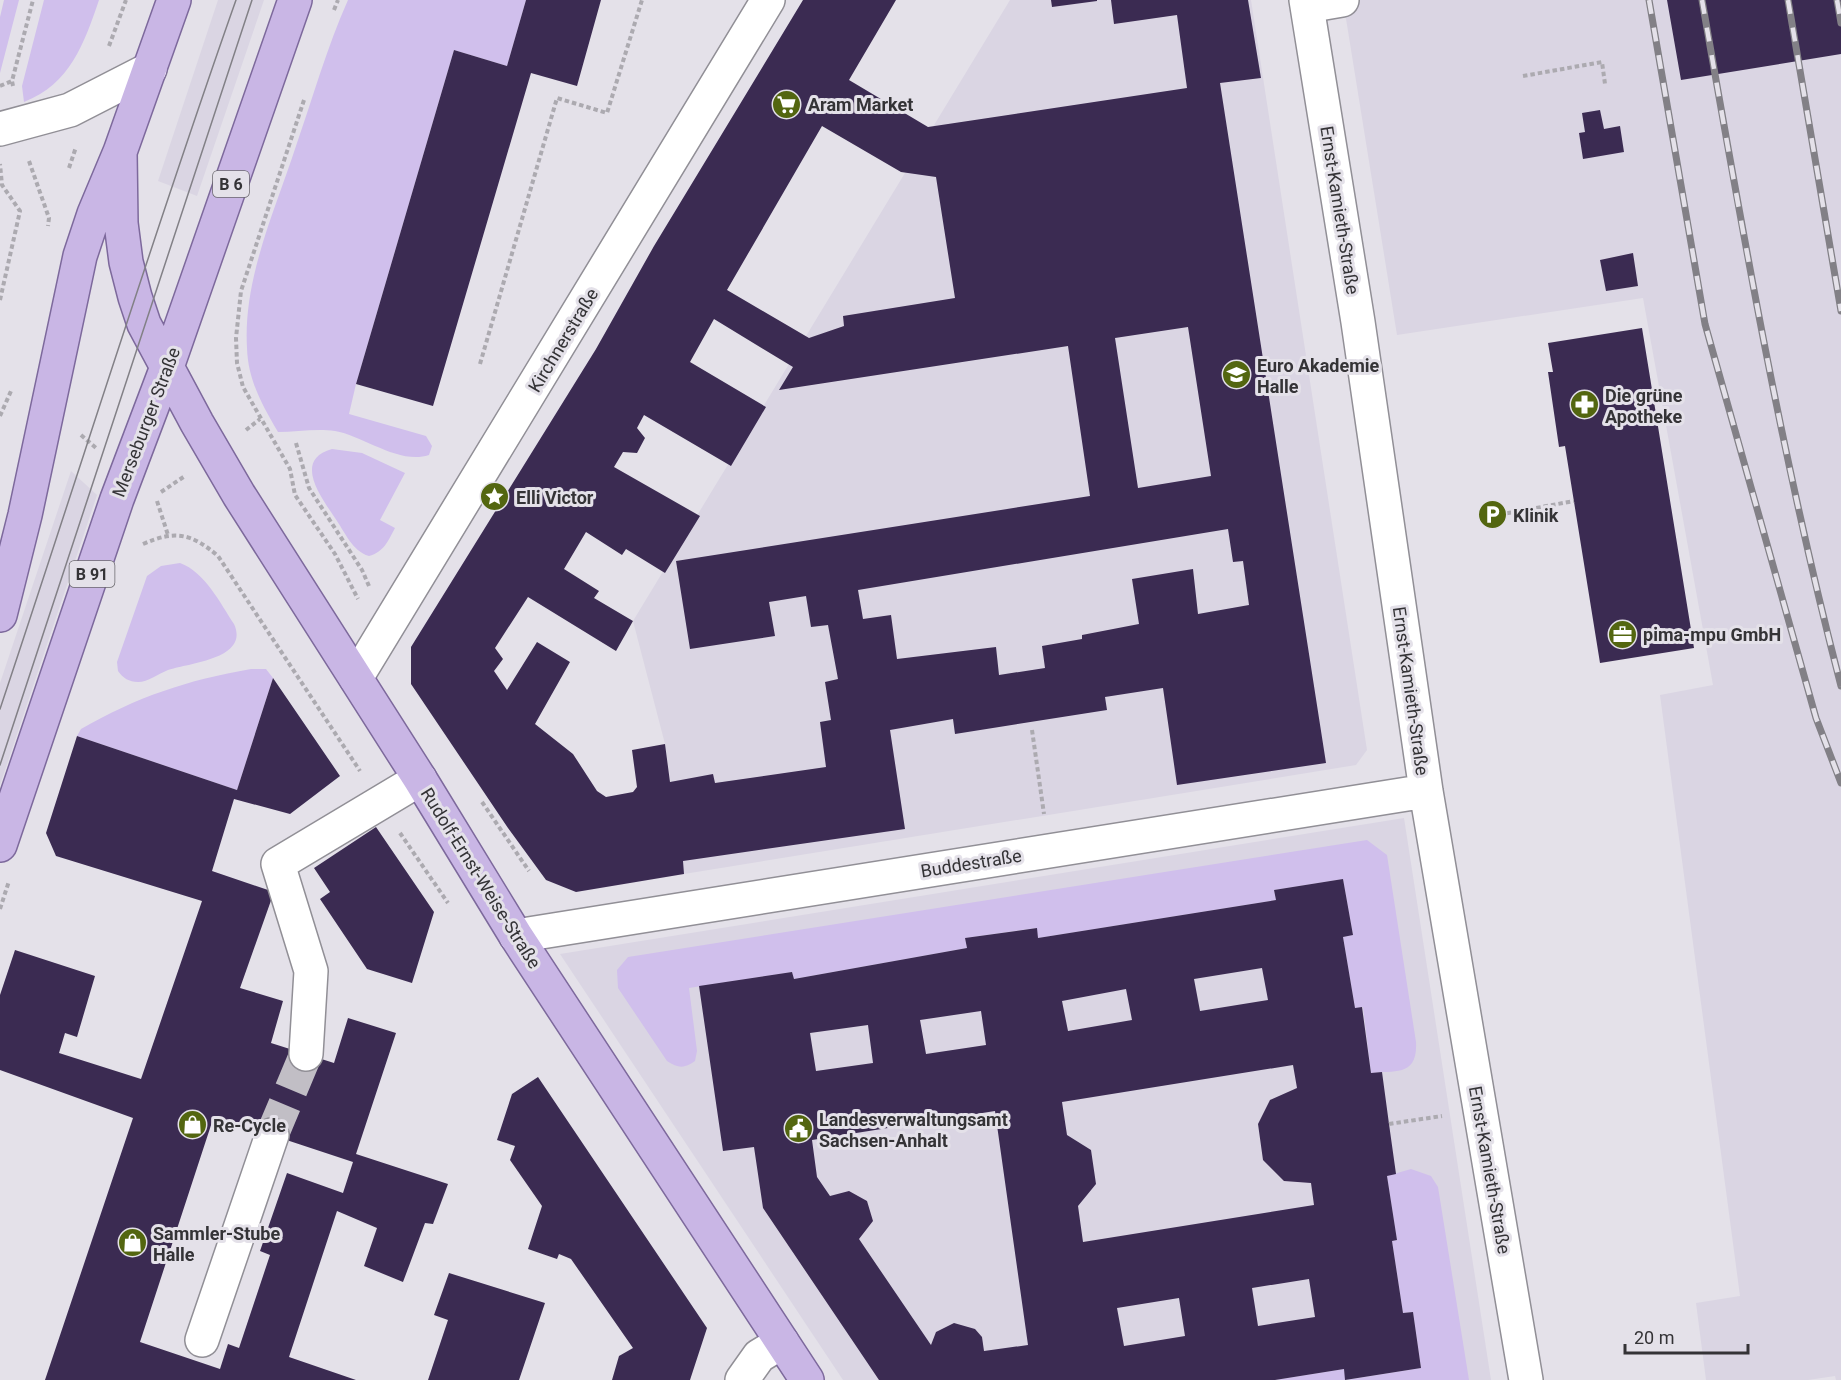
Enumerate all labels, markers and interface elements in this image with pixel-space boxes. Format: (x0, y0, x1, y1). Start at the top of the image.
supermarket icon: Aram Market (771, 88, 803, 120)
place label: Aram Market (808, 94, 913, 115)
street label: Ernst-Kamieth-Straße (1316, 124, 1364, 296)
road number: B 6 (213, 171, 249, 197)
street label: Kirchnerstraße (524, 284, 602, 396)
street label: Merseburger Straße (108, 344, 184, 500)
place label: Euro Akademie Halle (1257, 355, 1380, 397)
school or university icon: Euro Akademie Halle (1220, 359, 1252, 391)
place label: Die grüne Apotheke (1605, 385, 1683, 427)
pharmacy icon: Die grüne Apotheke (1568, 389, 1600, 421)
place icon: Elli Victor (479, 481, 511, 513)
place label: Elli Victor (516, 487, 594, 508)
parking icon: Klinik (1476, 499, 1508, 531)
place label: Klinik (1513, 505, 1559, 526)
road number: B 91 (70, 561, 115, 587)
street label: Ernst-Kamieth-Straße (1389, 605, 1433, 777)
office icon: pima-mpu GmbH (1606, 618, 1638, 650)
place label: pima-mpu GmbH (1643, 624, 1781, 645)
street label: Rudolf-Ernst-Weise-Straße (417, 784, 545, 972)
street label: Buddestraße (919, 845, 1023, 881)
street label: Ernst-Kamieth-Straße (1465, 1084, 1515, 1256)
shop icon: Re-Cycle (176, 1109, 208, 1141)
place label: Landesverwaltungsamt Sachsen-Anhalt (819, 1109, 1008, 1151)
public building icon: Landesverwaltungsamt Sachsen-Anhalt (782, 1113, 814, 1145)
place label: Re-Cycle (213, 1115, 286, 1136)
place label: Sammler-Stube Halle (153, 1223, 280, 1265)
shop icon: Sammler-Stube Halle (116, 1227, 148, 1259)
scale bar (1625, 1317, 1748, 1355)
text: 20 m (1634, 1327, 1674, 1348)

